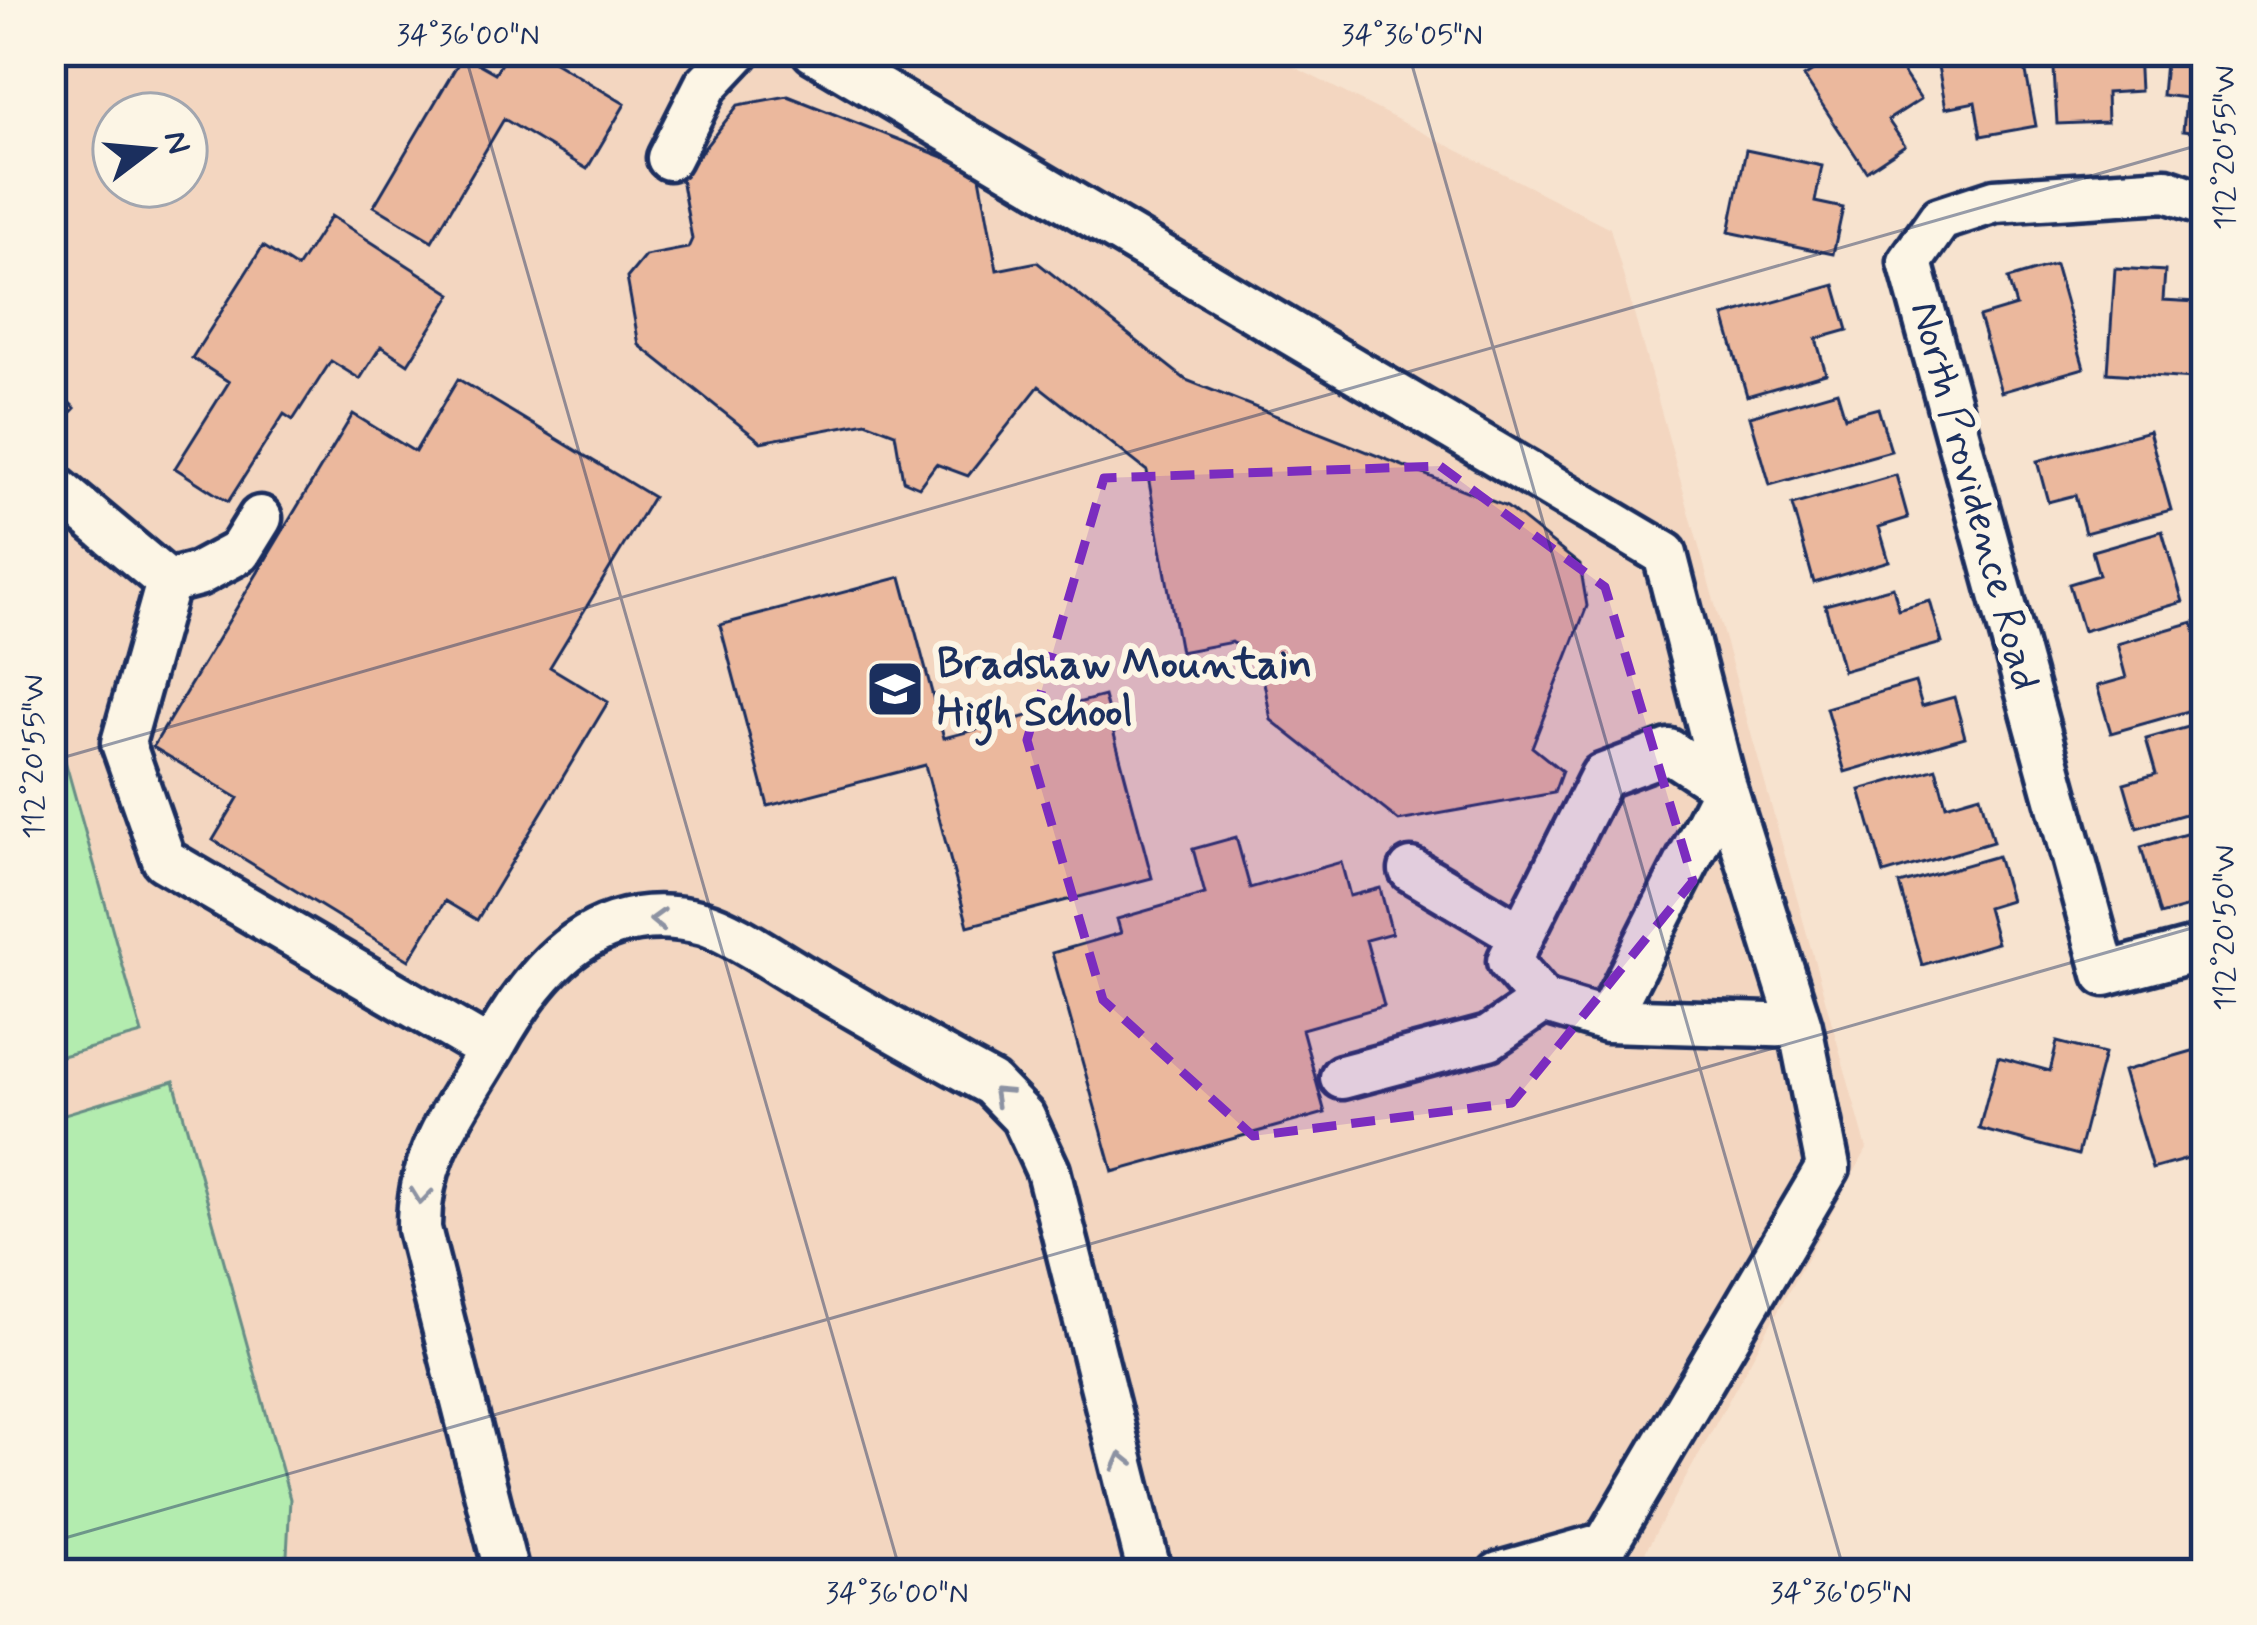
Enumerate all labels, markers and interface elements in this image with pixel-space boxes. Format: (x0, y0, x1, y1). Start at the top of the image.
text: 34°36'00"N (396, 16, 540, 55)
text: 34°36'05"N (1341, 16, 1483, 55)
text: 112°20'55"W (2206, 66, 2245, 230)
north arrow (90, 90, 210, 210)
text: N (152, 126, 200, 159)
street label: North Providence Road (1896, 296, 2052, 696)
place label: Bradshaw Mountain High School (937, 638, 1312, 746)
school or university icon: Bradshaw Mountain High School (864, 658, 926, 720)
text: 112°20'55"W (15, 675, 54, 839)
text: 112°20'50"W (2206, 845, 2245, 1011)
one-way arrow (648, 907, 667, 933)
one-way arrow (993, 1088, 1014, 1109)
one-way arrow (409, 1187, 434, 1206)
one-way arrow (1111, 1451, 1136, 1471)
text: 34°36'00"N (825, 1574, 969, 1613)
text: 34°36'05"N (1770, 1574, 1912, 1613)

